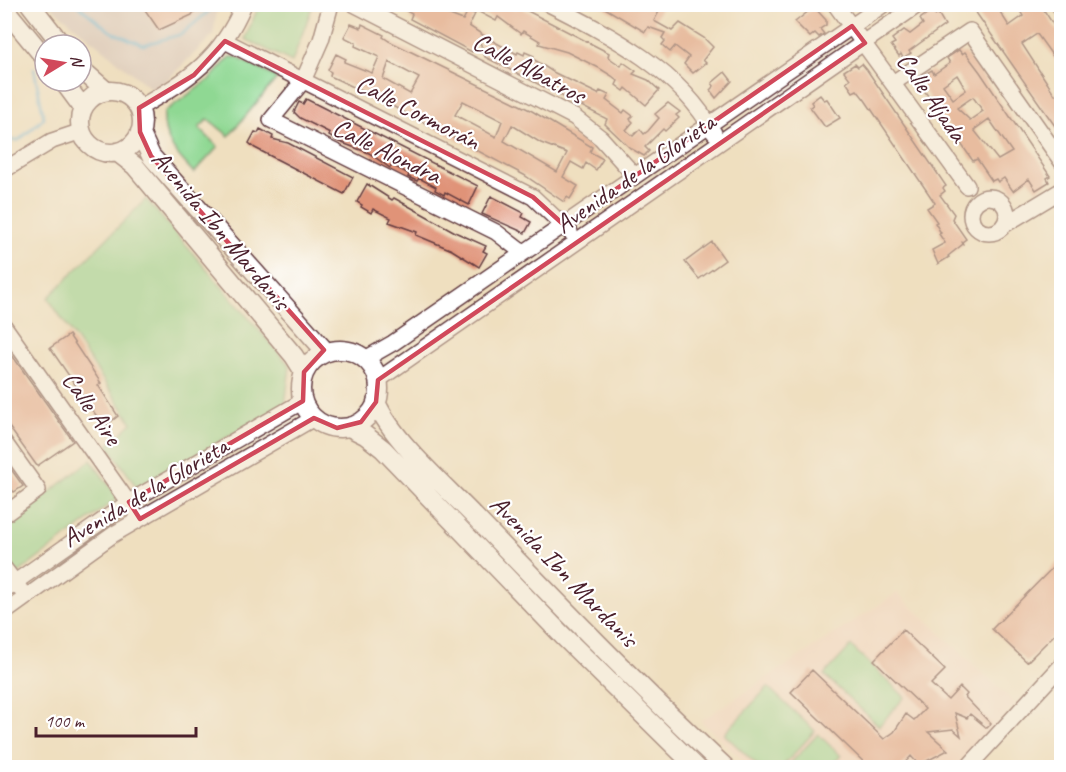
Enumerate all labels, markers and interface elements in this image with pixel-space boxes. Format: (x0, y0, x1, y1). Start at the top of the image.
street label: Calle Albatros (467, 25, 593, 112)
north arrow (33, 33, 93, 93)
street label: Calle Aljada (889, 46, 976, 150)
text: N (66, 54, 88, 70)
street label: Calle Cormorán (350, 67, 487, 158)
street label: Avenida de la Glorieta (548, 104, 723, 240)
street label: Calle Alondra (327, 111, 448, 192)
street label: Avenida Ibn Mardanis (144, 143, 299, 319)
street label: Calle Aire (55, 365, 131, 454)
street label: Avenida de la Glorieta (56, 428, 236, 555)
street label: Avenida Ibn Mardanis (483, 488, 647, 656)
scale bar (36, 700, 196, 738)
text: 100 m (45, 710, 86, 732)

